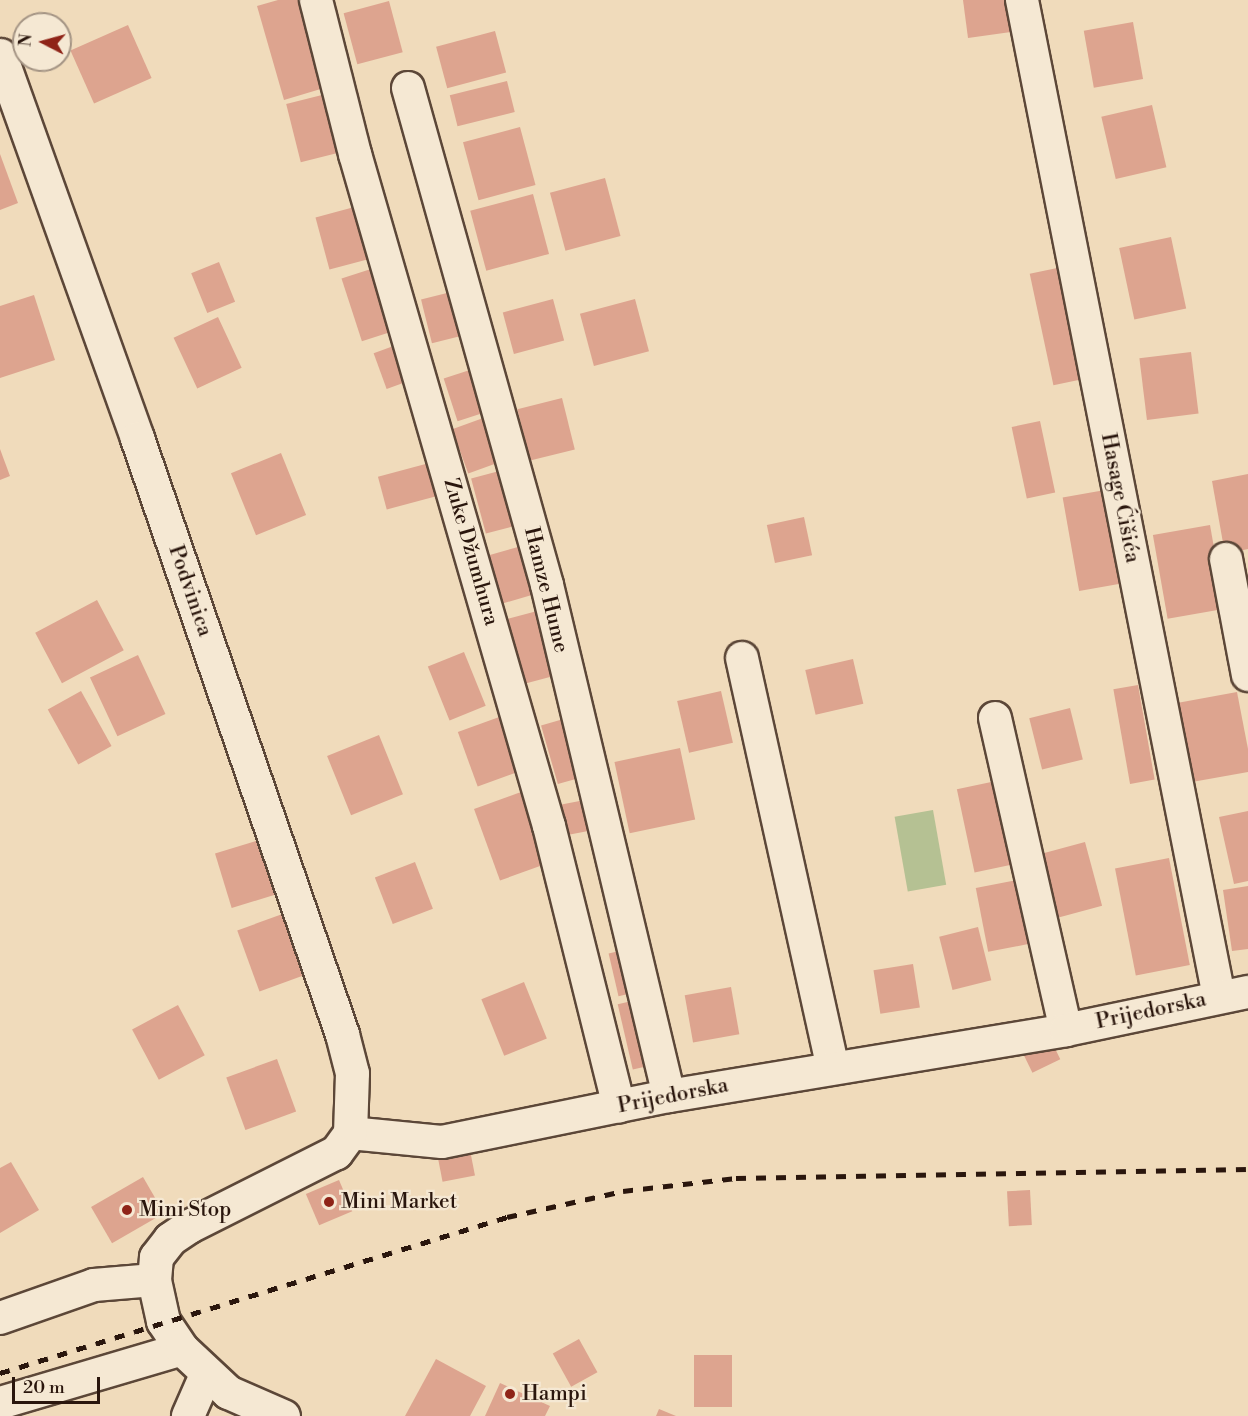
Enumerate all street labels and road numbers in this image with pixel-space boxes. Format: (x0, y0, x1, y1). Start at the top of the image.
street label: Hasage Ćišića (1095, 431, 1145, 565)
street label: Zuke Džumhura (438, 475, 504, 629)
street label: Hamze Hume (518, 525, 574, 655)
street label: Podvinica (163, 542, 217, 640)
street label: Prijedorska (1094, 987, 1208, 1035)
street label: Prijedorska (616, 1073, 730, 1119)

